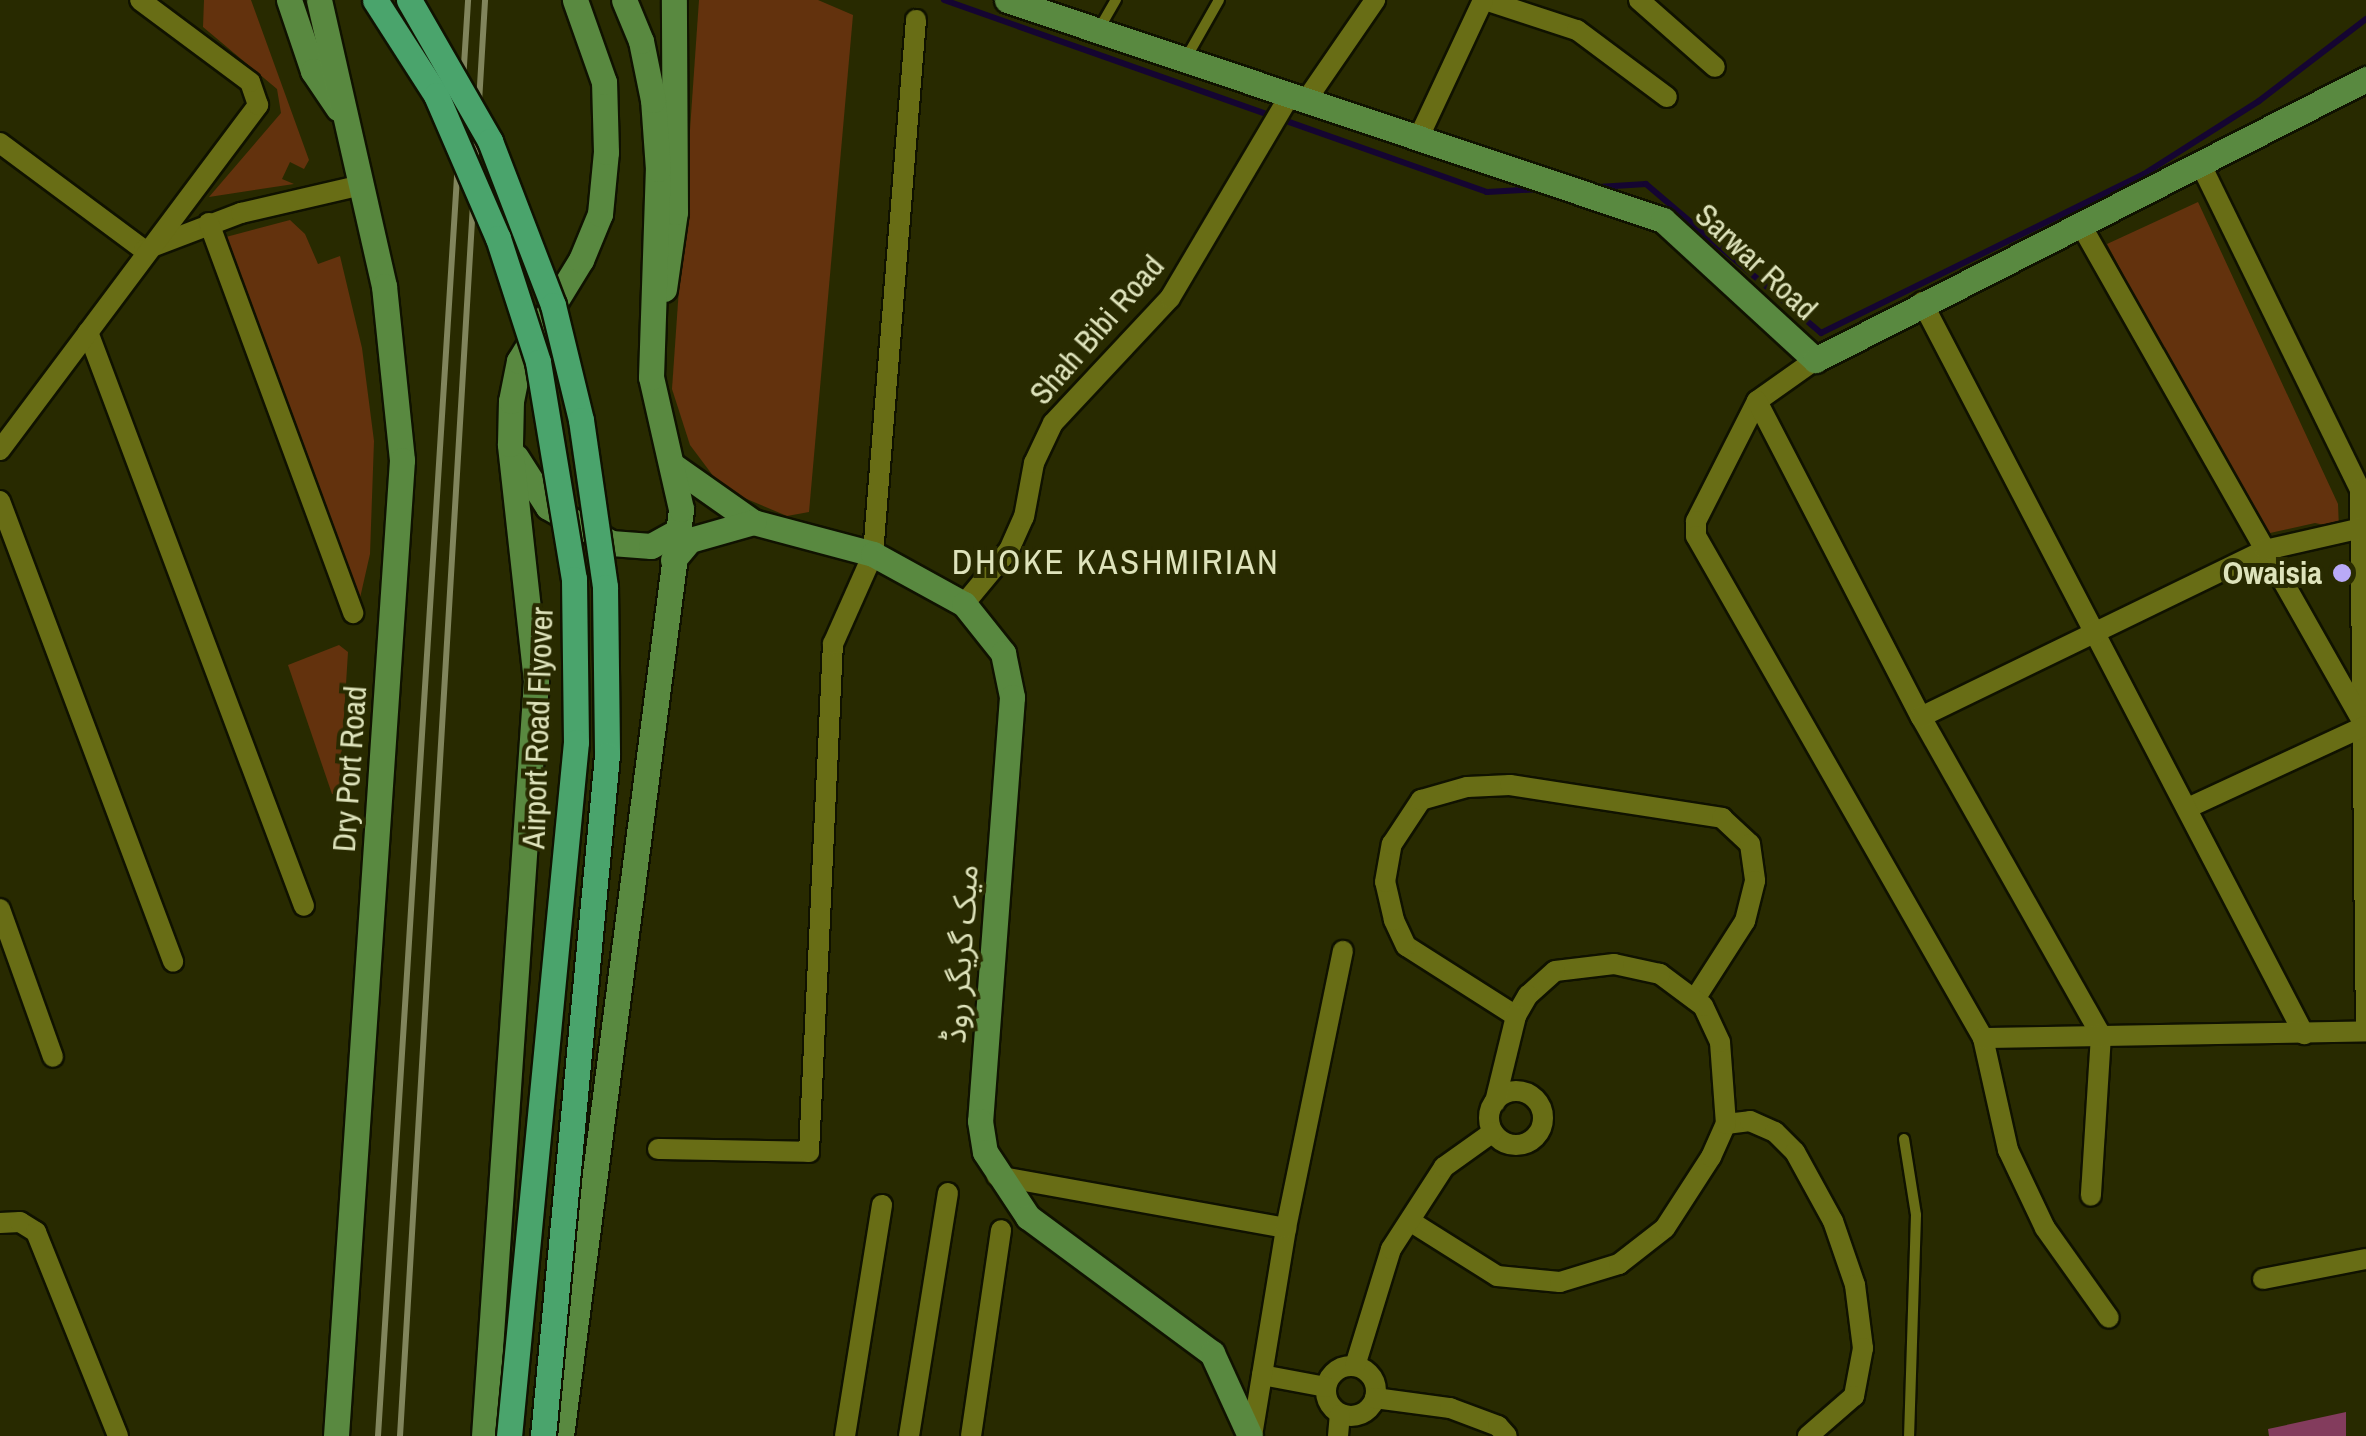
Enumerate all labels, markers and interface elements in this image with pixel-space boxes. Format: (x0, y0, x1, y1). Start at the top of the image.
street label: Sarwar Road (1687, 196, 1825, 328)
street label: Shah Bibi Road (1022, 247, 1172, 413)
district label: DHOKE KASHMIRIAN (952, 541, 1280, 583)
place label: Owaisia (2223, 554, 2322, 592)
marker: Owaisia (2331, 562, 2353, 584)
street label: Airport Road Flyover (515, 606, 561, 850)
street label: Dry Port Road (325, 685, 375, 853)
street label: میک گریگر روڈ (936, 863, 986, 1045)

